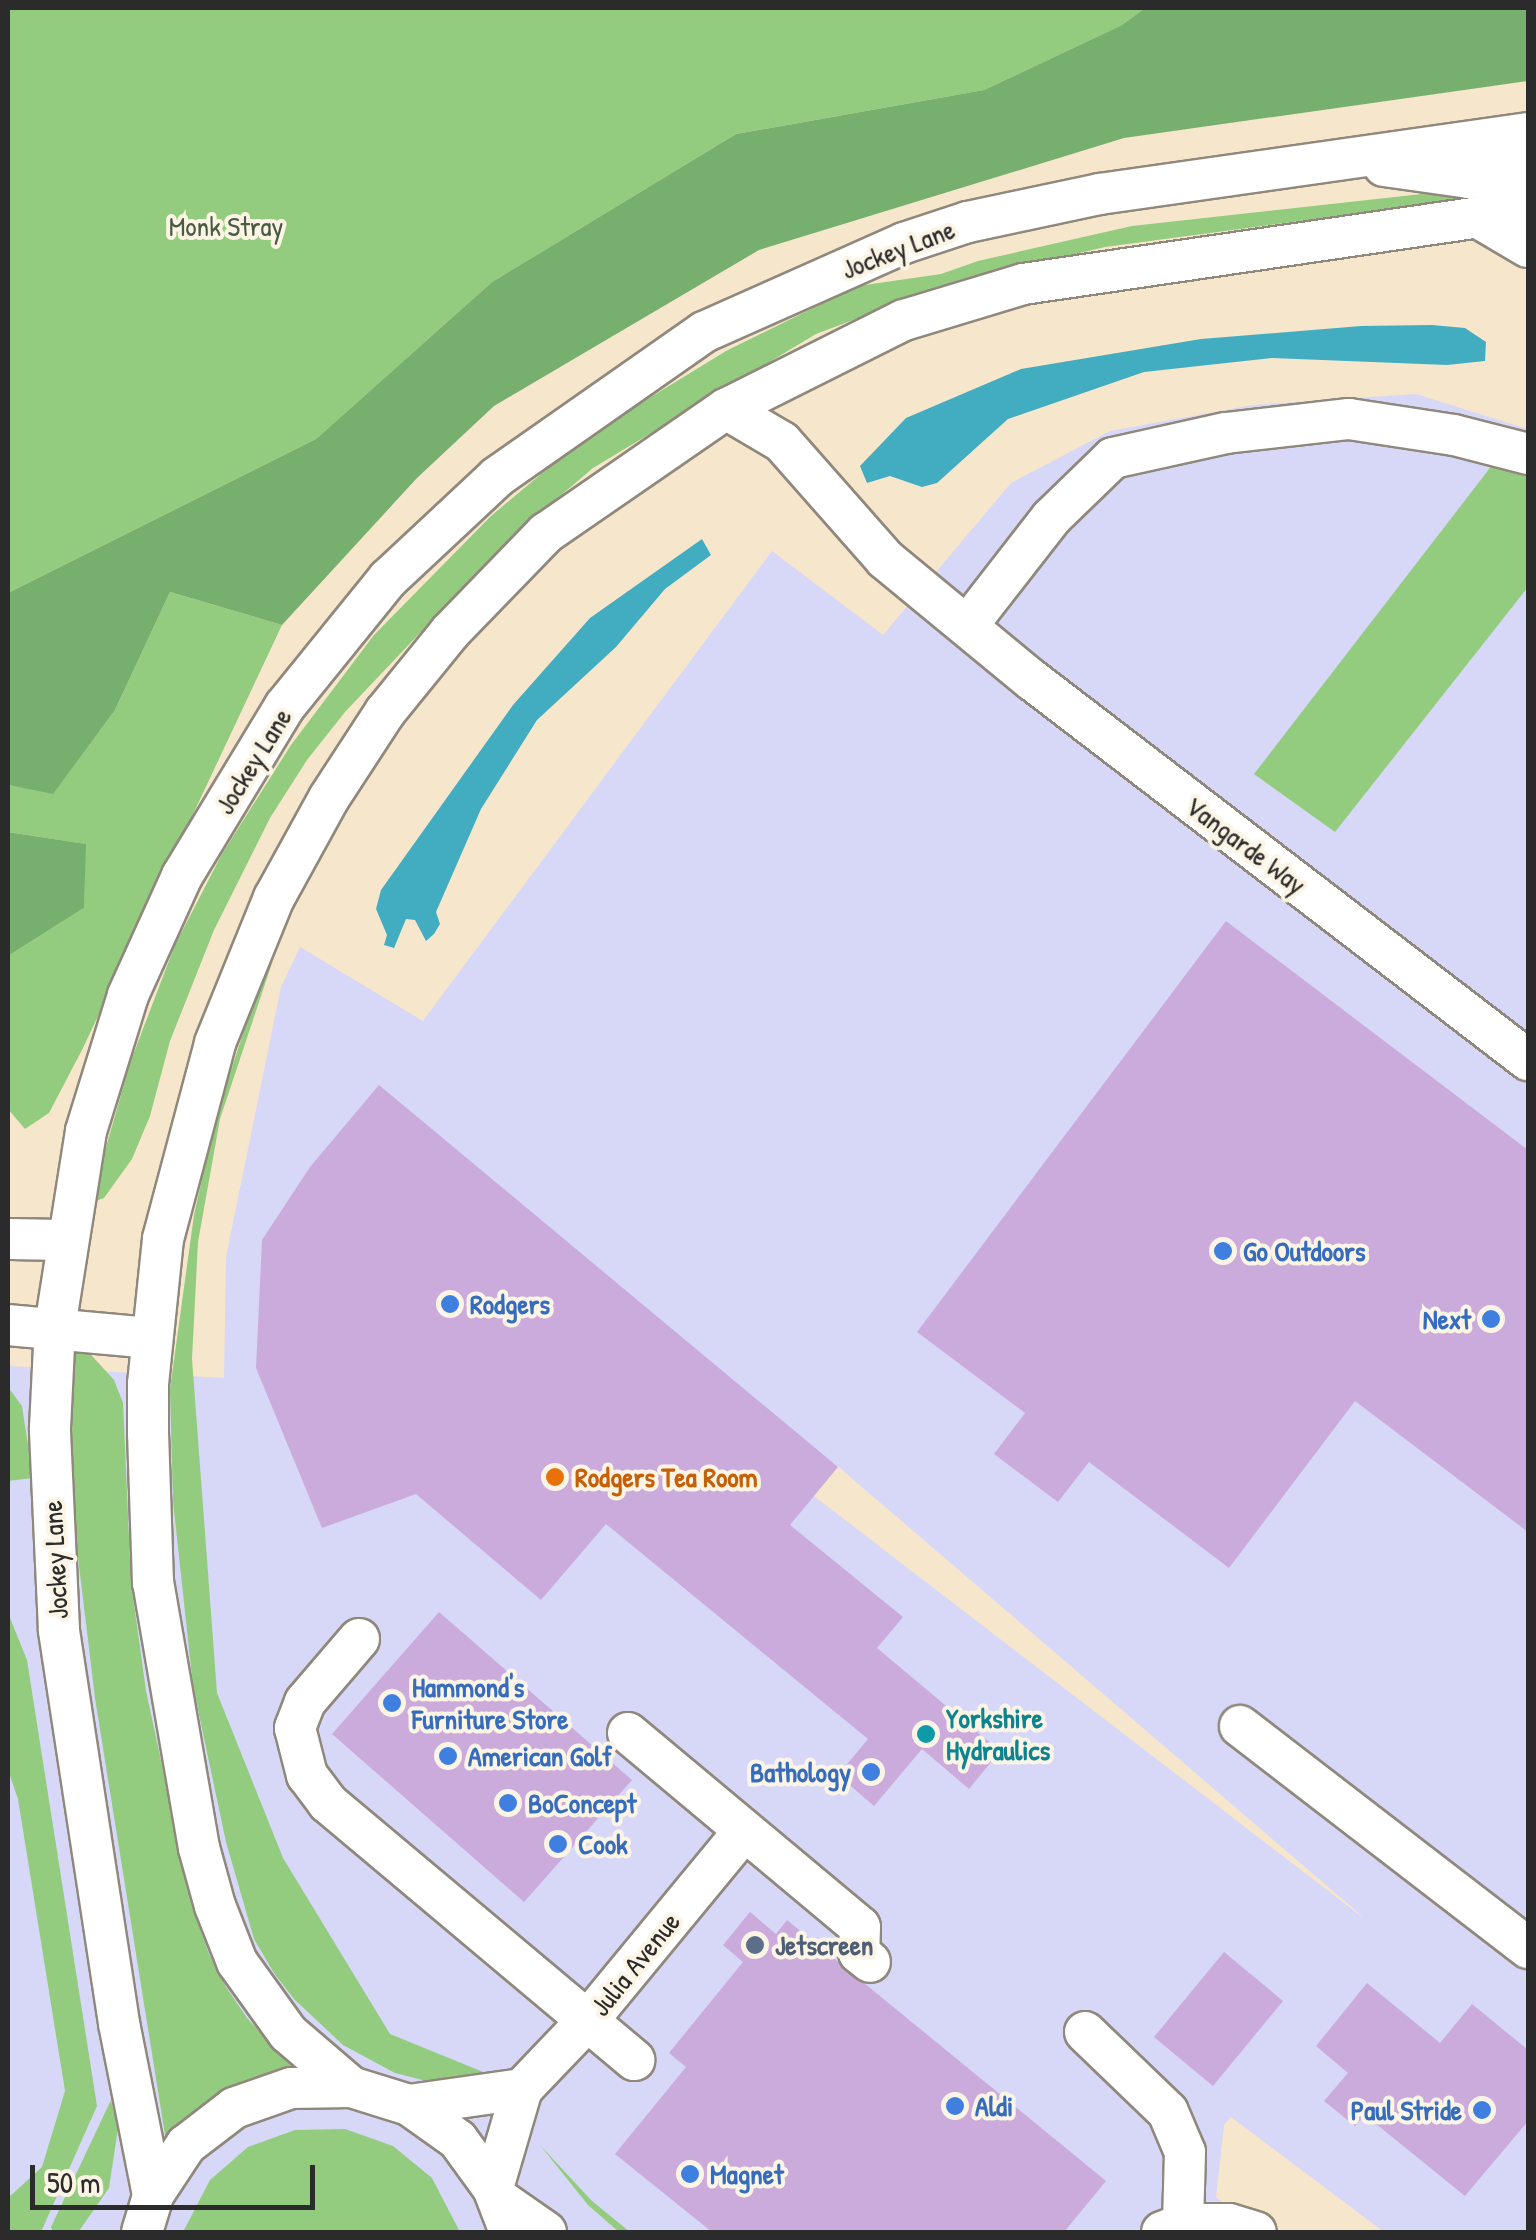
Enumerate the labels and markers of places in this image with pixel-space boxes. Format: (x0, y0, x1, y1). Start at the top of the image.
place label: Go Outdoors (1243, 1234, 1366, 1268)
marker: Go Outdoors (1212, 1240, 1234, 1262)
place label: Rodgers (470, 1287, 550, 1321)
marker: Rodgers (439, 1293, 461, 1315)
place label: Next (1423, 1302, 1471, 1336)
marker: Next (1480, 1308, 1502, 1330)
place label: Rodgers Tea Room (575, 1460, 758, 1494)
marker: Rodgers Tea Room (544, 1466, 566, 1488)
place label: Hammond's Furniture Store (412, 1670, 568, 1736)
marker: Hammond's Furniture Store (381, 1692, 403, 1714)
place label: Yorkshire Hydraulics (946, 1701, 1050, 1767)
marker: Yorkshire Hydraulics (915, 1723, 937, 1745)
place label: American Golf (468, 1739, 612, 1773)
marker: American Golf (437, 1745, 459, 1767)
place label: Bathology (750, 1755, 851, 1789)
marker: Bathology (860, 1761, 882, 1783)
place label: BoConcept (528, 1786, 636, 1820)
marker: BoConcept (497, 1792, 519, 1814)
place label: Cook (578, 1827, 628, 1861)
marker: Cook (547, 1833, 569, 1855)
place label: Jetscreen (775, 1928, 874, 1962)
marker: Jetscreen (744, 1934, 766, 1956)
place label: Aldi (975, 2089, 1013, 2123)
place label: Paul Stride (1351, 2093, 1462, 2127)
marker: Aldi (944, 2095, 966, 2117)
marker: Paul Stride (1471, 2099, 1493, 2121)
place label: Magnet (710, 2157, 784, 2191)
marker: Magnet (679, 2163, 701, 2185)

